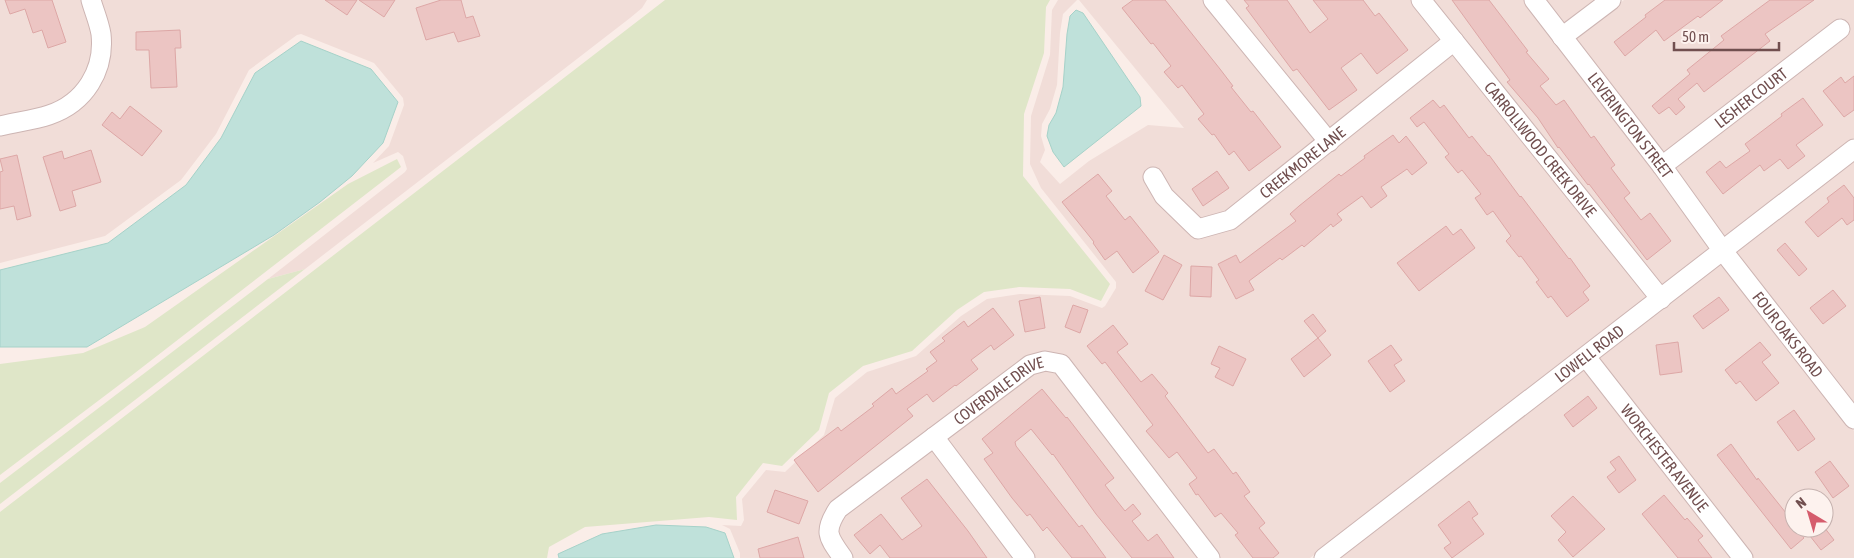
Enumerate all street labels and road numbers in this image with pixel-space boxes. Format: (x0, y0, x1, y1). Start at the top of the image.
street label: LESHER COURT (1711, 64, 1791, 131)
street label: LEVERINGTON STREET (1584, 69, 1677, 181)
street label: CARROLLWOOD CREEK DRIVE (1481, 78, 1600, 220)
street label: CREEKMORE LANE (1256, 123, 1349, 202)
street label: FOUR OAKS ROAD (1749, 288, 1827, 381)
street label: LOWELL ROAD (1551, 321, 1627, 386)
street label: COVERDALE DRIVE (950, 353, 1045, 428)
street label: WORCHESTER AVENUE (1617, 401, 1712, 515)

